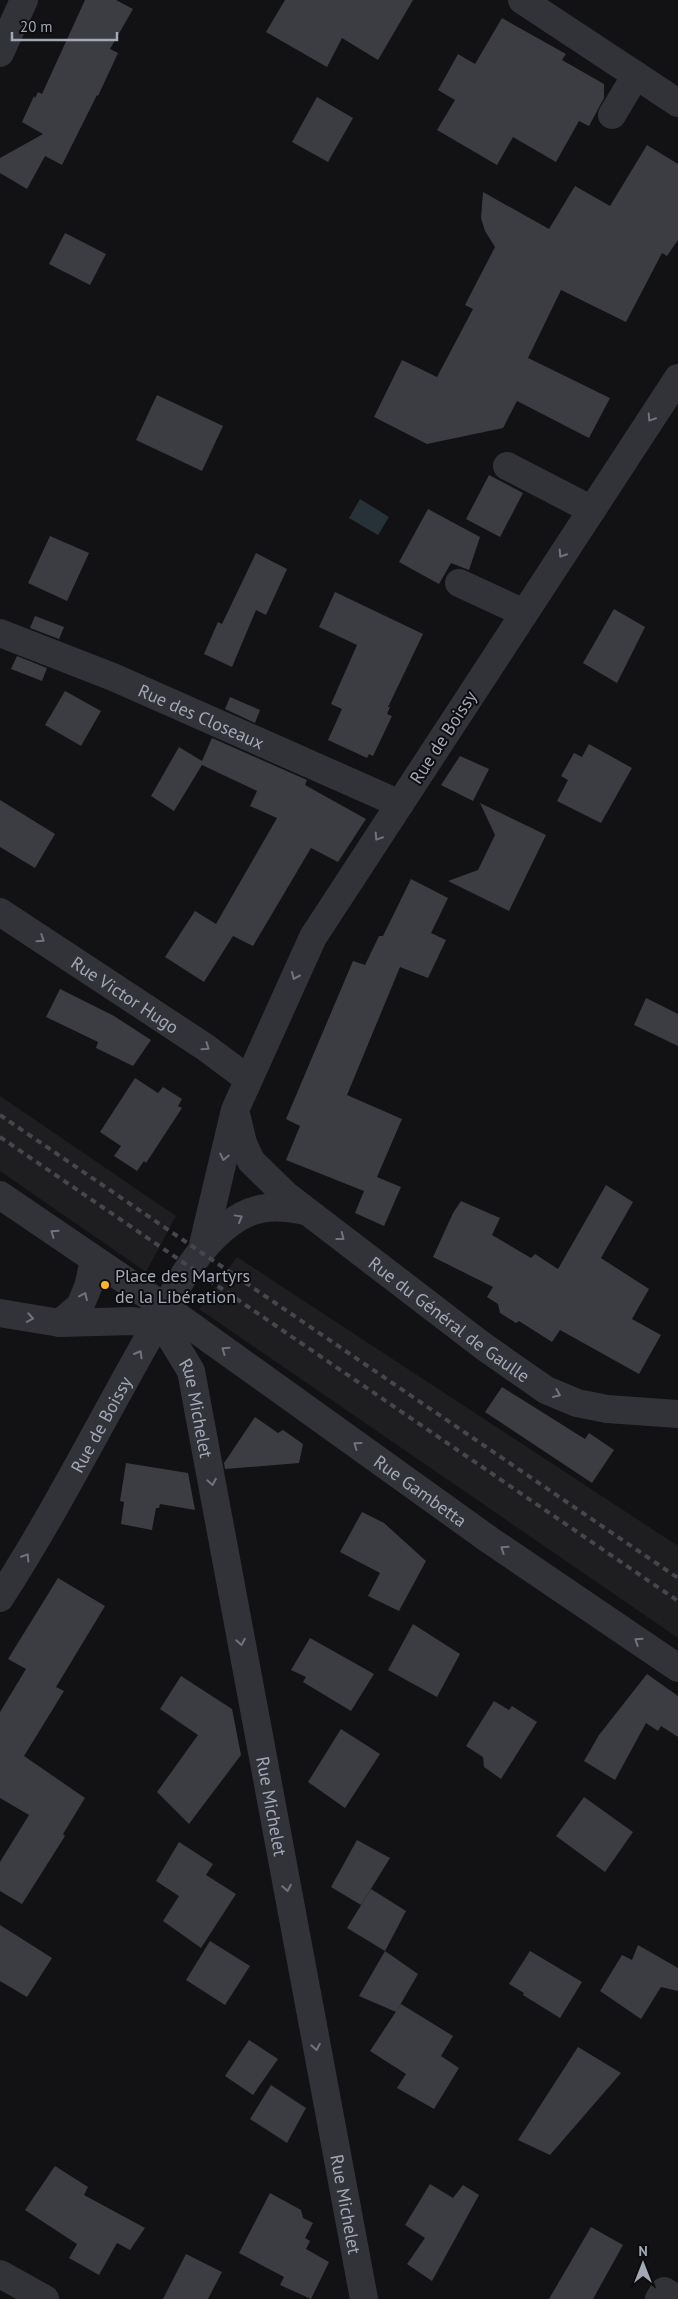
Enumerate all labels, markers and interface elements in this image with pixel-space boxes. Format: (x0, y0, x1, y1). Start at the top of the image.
scale bar (12, 10, 118, 42)
text: 20 m (20, 17, 53, 36)
one-way arrow (648, 413, 657, 422)
one-way arrow (559, 549, 569, 558)
street label: Rue des Closeaux (135, 678, 268, 754)
street label: Rue de Boissy (404, 686, 482, 788)
one-way arrow (375, 831, 384, 841)
one-way arrow (35, 933, 44, 942)
street label: Rue Victor Hugo (67, 951, 184, 1038)
one-way arrow (290, 971, 301, 980)
one-way arrow (201, 1041, 210, 1051)
one-way arrow (219, 1153, 229, 1162)
one-way arrow (234, 1214, 243, 1224)
one-way arrow (50, 1230, 60, 1239)
one-way arrow (335, 1231, 345, 1240)
street label: Rue du Général de Gaulle (364, 1251, 535, 1387)
place label: Place des Martyrs de la Libération (115, 1264, 250, 1308)
marker: Place des Martyrs de la Libération (99, 1279, 111, 1291)
one-way arrow (78, 1292, 89, 1301)
one-way arrow (26, 1313, 34, 1323)
one-way arrow (221, 1347, 231, 1356)
one-way arrow (133, 1350, 143, 1359)
street label: Rue Michelet (174, 1354, 218, 1460)
street label: Rue de Boissy (65, 1371, 137, 1476)
one-way arrow (552, 1388, 561, 1399)
one-way arrow (353, 1442, 363, 1451)
street label: Rue Gambetta (370, 1449, 471, 1532)
one-way arrow (206, 1478, 216, 1486)
one-way arrow (500, 1546, 509, 1555)
one-way arrow (20, 1553, 30, 1562)
one-way arrow (236, 1637, 246, 1646)
one-way arrow (634, 1638, 644, 1647)
street label: Rue Michelet (252, 1754, 293, 1858)
one-way arrow (281, 1883, 291, 1892)
one-way arrow (311, 2043, 321, 2052)
street label: Rue Michelet (326, 2152, 367, 2256)
north arrow (618, 2239, 668, 2289)
text: N (638, 2242, 648, 2260)

